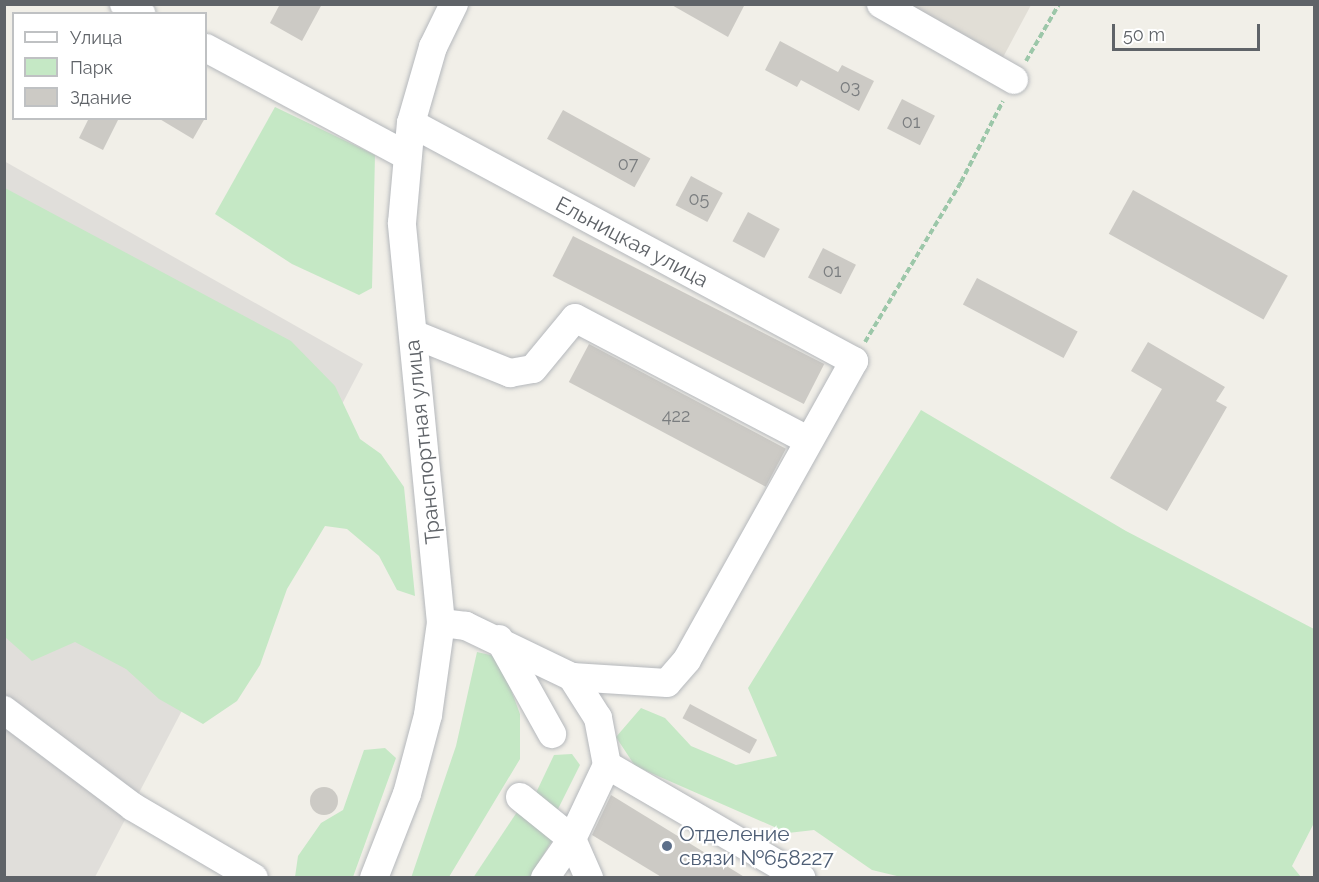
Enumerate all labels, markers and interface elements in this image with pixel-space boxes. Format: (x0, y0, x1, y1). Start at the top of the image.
legend (12, 12, 207, 120)
scale bar (1115, 12, 1264, 50)
text: 50 m (1123, 24, 1165, 45)
text: Улица (70, 27, 122, 48)
text: Парк (70, 57, 113, 78)
house number: 03 (840, 76, 860, 98)
text: Здание (70, 87, 132, 108)
house number: 01 (902, 111, 920, 133)
house number: 07 (618, 153, 638, 175)
house number: 05 (689, 188, 709, 210)
street label: Ельницкая улица (551, 191, 713, 293)
house number: 01 (823, 260, 841, 282)
street label: Транспортная улица (400, 338, 446, 546)
house number: 422 (662, 405, 690, 427)
place label: Отделение связи №658227 (679, 821, 834, 871)
marker: Отделение связи №658227 (660, 839, 674, 853)

